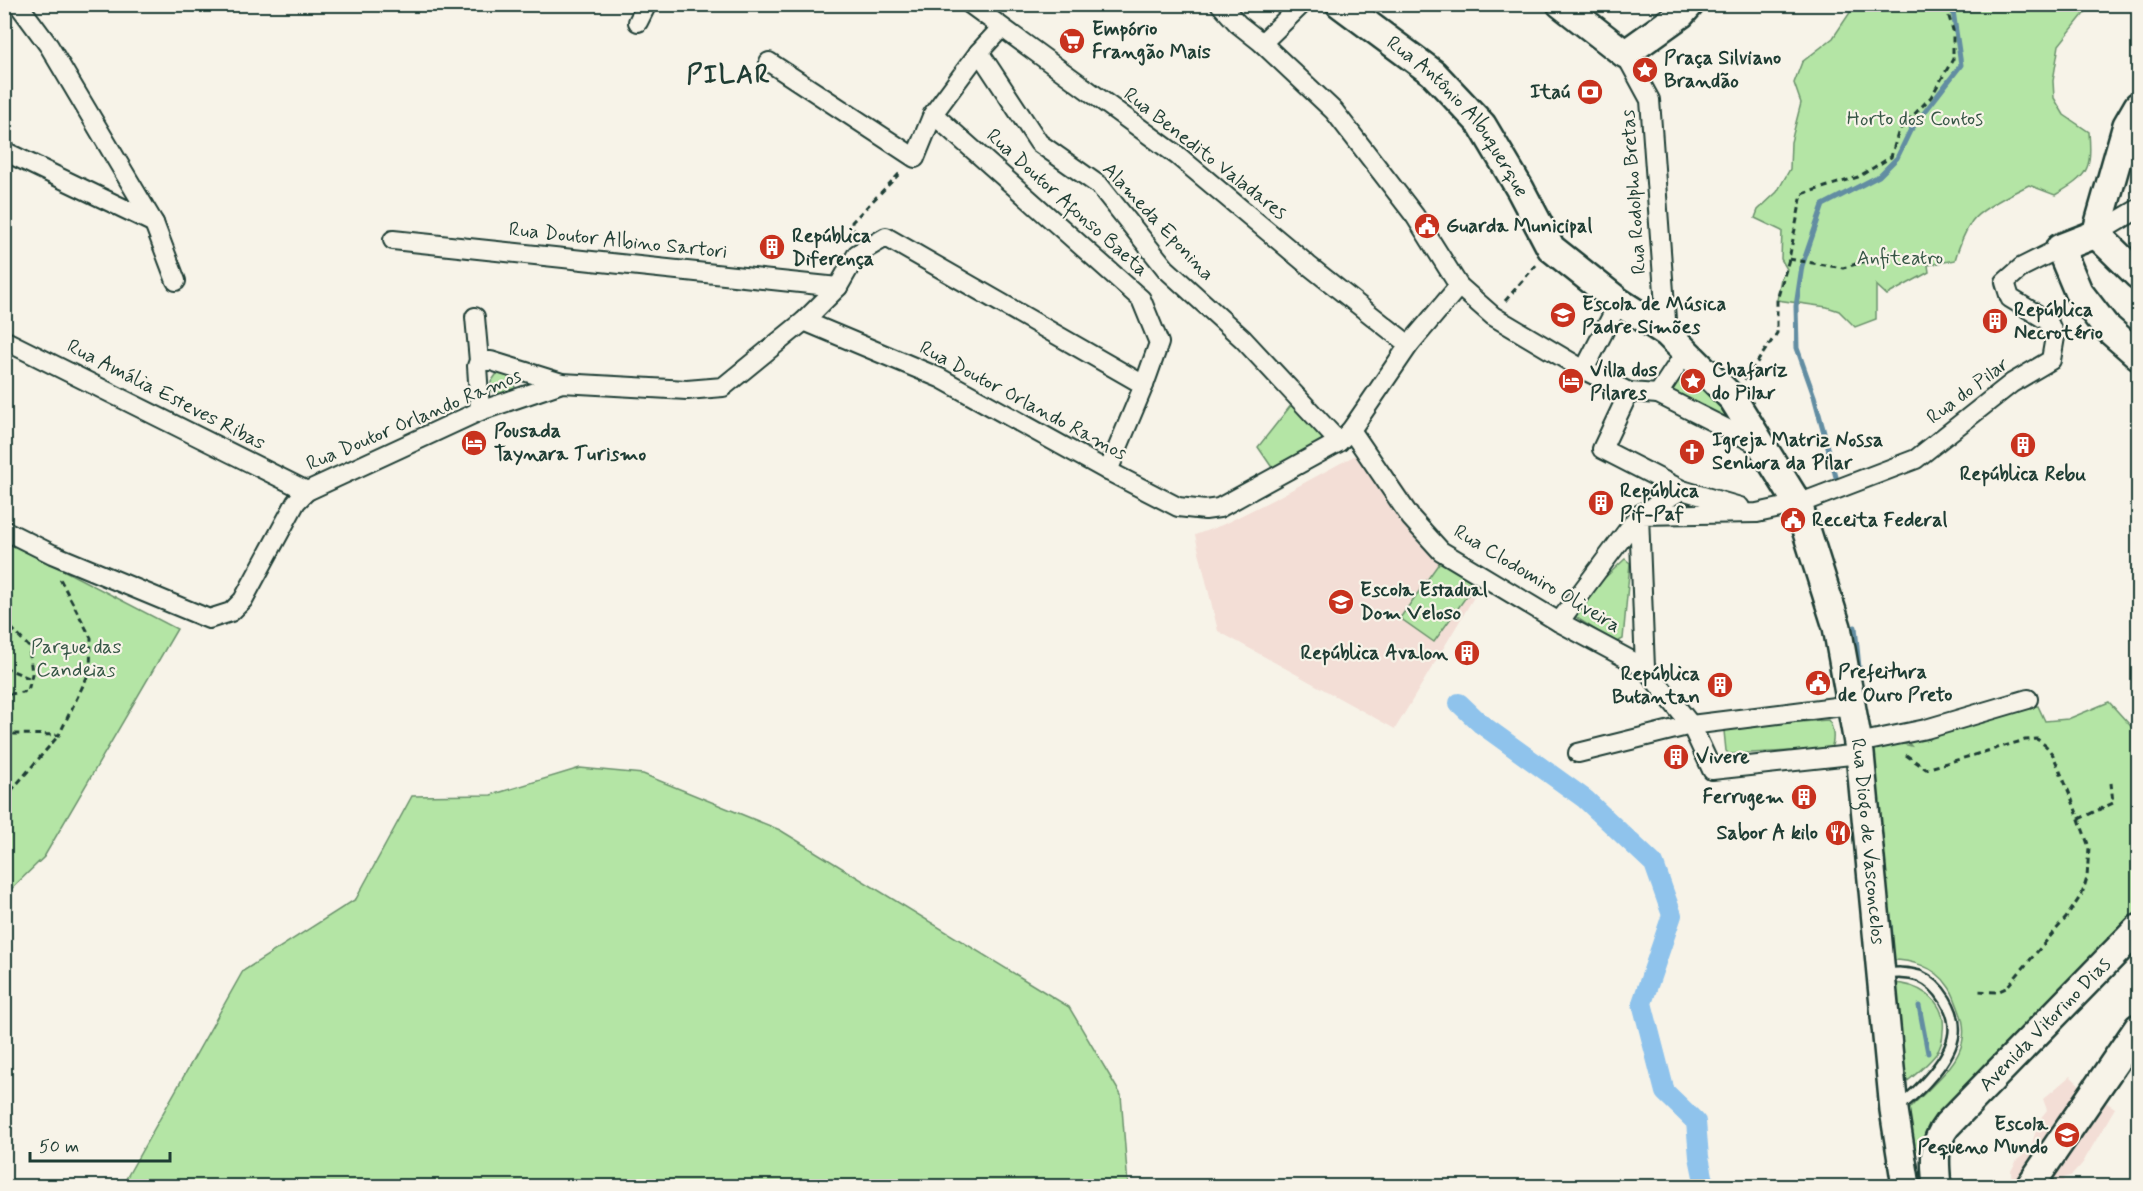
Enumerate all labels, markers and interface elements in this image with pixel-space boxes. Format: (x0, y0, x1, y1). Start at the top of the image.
place label: Empório Frangão Mais (1092, 16, 1211, 66)
supermarket icon: Empório Frangão Mais (1057, 26, 1087, 56)
street label: Rua Antônio Albuquerque (1381, 30, 1535, 202)
place label: Praça Silviano Brandão (1664, 45, 1781, 95)
place icon: Praça Silviano Brandão (1630, 55, 1660, 85)
district label: PILAR (687, 59, 771, 93)
bank icon: Itaú (1575, 77, 1605, 107)
place label: Itaú (1530, 79, 1570, 106)
street label: Rua Benedito Valadares (1118, 82, 1292, 226)
park label: Horto dos Contos (1847, 106, 1983, 133)
street label: Rua Rodolpho Bretas (1615, 108, 1653, 275)
street label: Rua Doutor Afonso Baeta (979, 123, 1154, 285)
street label: Alameda Eponina (1096, 157, 1220, 287)
public building icon: Guarda Municipal (1412, 211, 1442, 241)
place label: Guarda Municipal (1446, 213, 1592, 240)
street label: Rua Doutor Albino Sartori (507, 216, 729, 266)
place label: República Diferença (792, 223, 874, 273)
building icon: República Diferença (757, 232, 787, 262)
park label: Anfiteatro (1857, 245, 1943, 272)
place label: Escola de Música Padre Simões (1582, 291, 1726, 341)
place label: República Necrotério (2014, 297, 2103, 347)
school or university icon: Escola de Música Padre Simões (1548, 300, 1578, 330)
building icon: República Necrotério (1980, 306, 2010, 336)
street label: Rua Amália Esteves Ribas (62, 333, 270, 457)
street label: Rua Doutor Orlando Ramos (915, 335, 1132, 467)
street label: Rua do Pilar (1921, 351, 2015, 431)
place label: Villa dos Pilares (1590, 357, 1657, 407)
place label: Chafariz do Pilar (1712, 357, 1788, 407)
street label: Rua Doutor Orlando Ramos (302, 362, 526, 478)
hotel icon: Villa dos Pilares (1556, 366, 1586, 396)
place icon: Chafariz do Pilar (1678, 366, 1708, 396)
place label: Pousada Taynara Turismo (494, 418, 646, 468)
place label: Igreja Matriz Nossa Senhora da Pilar (1712, 427, 1883, 477)
hotel icon: Pousada Taynara Turismo (459, 428, 489, 458)
building icon: República Rebu (2008, 430, 2038, 460)
church icon: Igreja Matriz Nossa Senhora da Pilar (1677, 437, 1707, 467)
place label: República Rebu (1960, 461, 2086, 488)
place label: República Pif-Paf (1620, 478, 1699, 528)
building icon: República Pif-Paf (1586, 488, 1616, 518)
public building icon: Receita Federal (1778, 505, 1808, 535)
place label: Receita Federal (1812, 507, 1947, 534)
street label: Rua Clodomiro Oliveira (1448, 518, 1626, 640)
place label: Escola Estadual Dom Veloso (1360, 577, 1488, 627)
school or university icon: Escola Estadual Dom Veloso (1326, 587, 1356, 617)
park label: Parque das Candeias (31, 634, 121, 684)
building icon: República Avalon (1452, 638, 1482, 668)
place label: República Avalon (1300, 640, 1448, 667)
place label: Prefeitura de Ouro Preto (1838, 659, 1952, 709)
place label: República Butantan (1612, 661, 1700, 711)
public building icon: Prefeitura de Ouro Preto (1803, 668, 1833, 698)
building icon: República Butantan (1705, 670, 1735, 700)
street label: Rua Diogo de Vasconcelos (1844, 736, 1892, 946)
building icon: Vivere (1661, 742, 1691, 772)
place label: Vivere (1696, 744, 1750, 771)
building icon: Ferrugem (1789, 782, 1819, 812)
place label: Ferrugem (1702, 784, 1784, 811)
restaurant icon: Sabor A kilo (1823, 818, 1853, 848)
place label: Sabor A kilo (1717, 820, 1818, 847)
street label: Avenida Vitorino Dias (1973, 951, 2117, 1098)
place label: Escola Pequeno Mundo (1917, 1111, 2049, 1161)
school or university icon: Escola Pequeno Mundo (2052, 1120, 2082, 1150)
scale bar (30, 1125, 170, 1163)
text: 50 m (39, 1135, 79, 1159)

